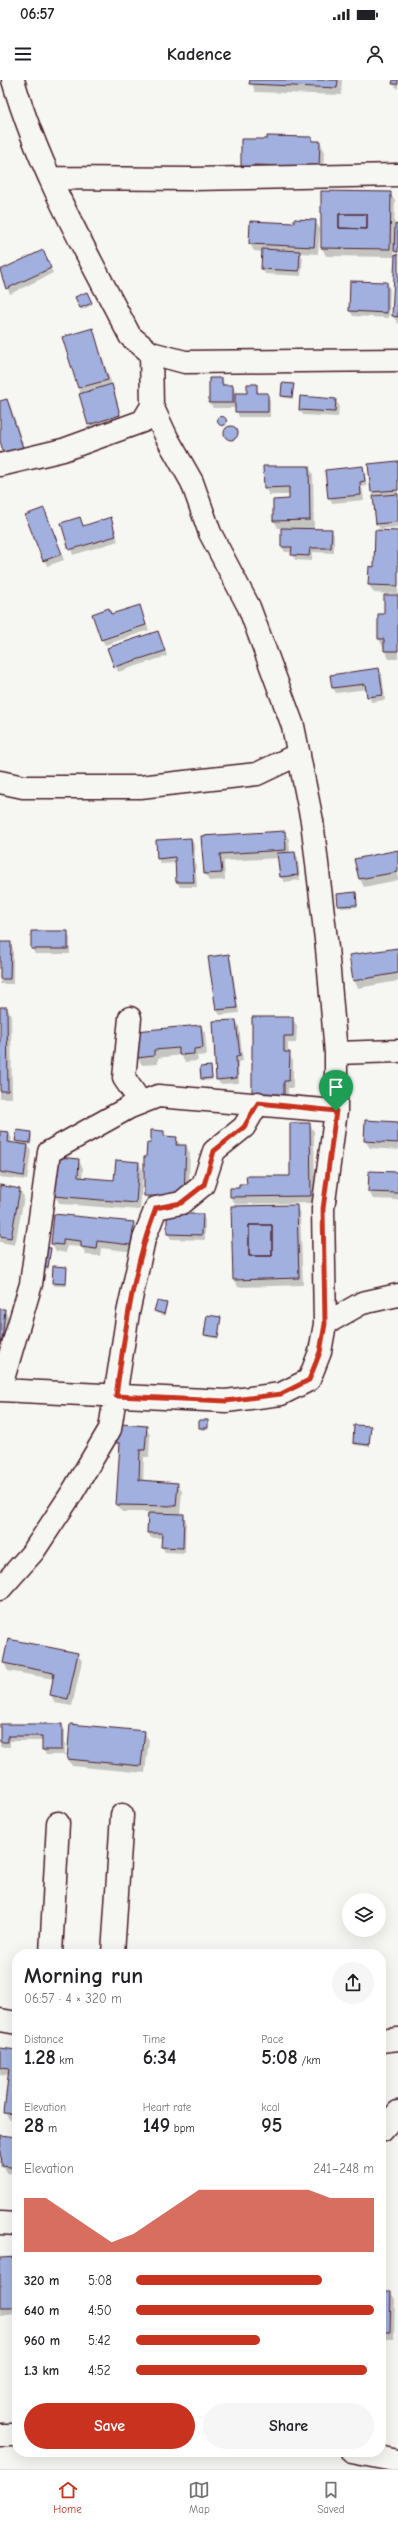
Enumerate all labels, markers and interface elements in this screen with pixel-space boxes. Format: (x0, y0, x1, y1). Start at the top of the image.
text: 06:57 (20, 5, 54, 23)
icon: menu (12, 43, 34, 65)
icon: person (364, 43, 386, 65)
text: Kadence (167, 44, 231, 65)
pin (319, 1070, 353, 1111)
icon: arrive (325, 1076, 347, 1098)
map controls (342, 1893, 386, 1937)
button: layers (342, 1893, 386, 1937)
button: share (332, 1962, 374, 2004)
text: Morning run (24, 1963, 143, 1989)
text: 06:57 · 4 × 320 m (24, 1991, 122, 2006)
text: Distance (24, 2033, 63, 2046)
text: Time (143, 2033, 166, 2046)
text: Pace (261, 2033, 284, 2046)
text: 1.28 (24, 2046, 56, 2069)
text: 6:34 (143, 2046, 177, 2069)
text: 5:08 (261, 2046, 298, 2069)
text: km (56, 2054, 74, 2067)
text: /km (298, 2054, 321, 2067)
text: Elevation (24, 2101, 66, 2114)
text: Heart rate (143, 2101, 191, 2114)
text: kcal (261, 2101, 280, 2114)
text: 28 (24, 2114, 44, 2137)
text: 149 (143, 2114, 170, 2137)
text: 95 (261, 2114, 282, 2137)
text: m (44, 2122, 57, 2135)
text: bpm (170, 2122, 195, 2135)
text: Elevation (24, 2161, 74, 2176)
text: 241–248 m (313, 2161, 374, 2176)
text: 320 m (24, 2273, 59, 2288)
text: 5:08 (88, 2273, 112, 2288)
text: 640 m (24, 2303, 59, 2318)
text: 4:50 (88, 2303, 112, 2318)
text: 960 m (24, 2333, 60, 2348)
text: 5:42 (88, 2333, 111, 2348)
text: 1.3 km (24, 2363, 59, 2378)
text: 4:52 (88, 2363, 111, 2378)
button: Save (24, 2403, 195, 2449)
button: Share (203, 2403, 374, 2449)
tab: Home (53, 2479, 82, 2516)
tab: Map (188, 2479, 210, 2516)
tab: Saved (317, 2479, 345, 2516)

